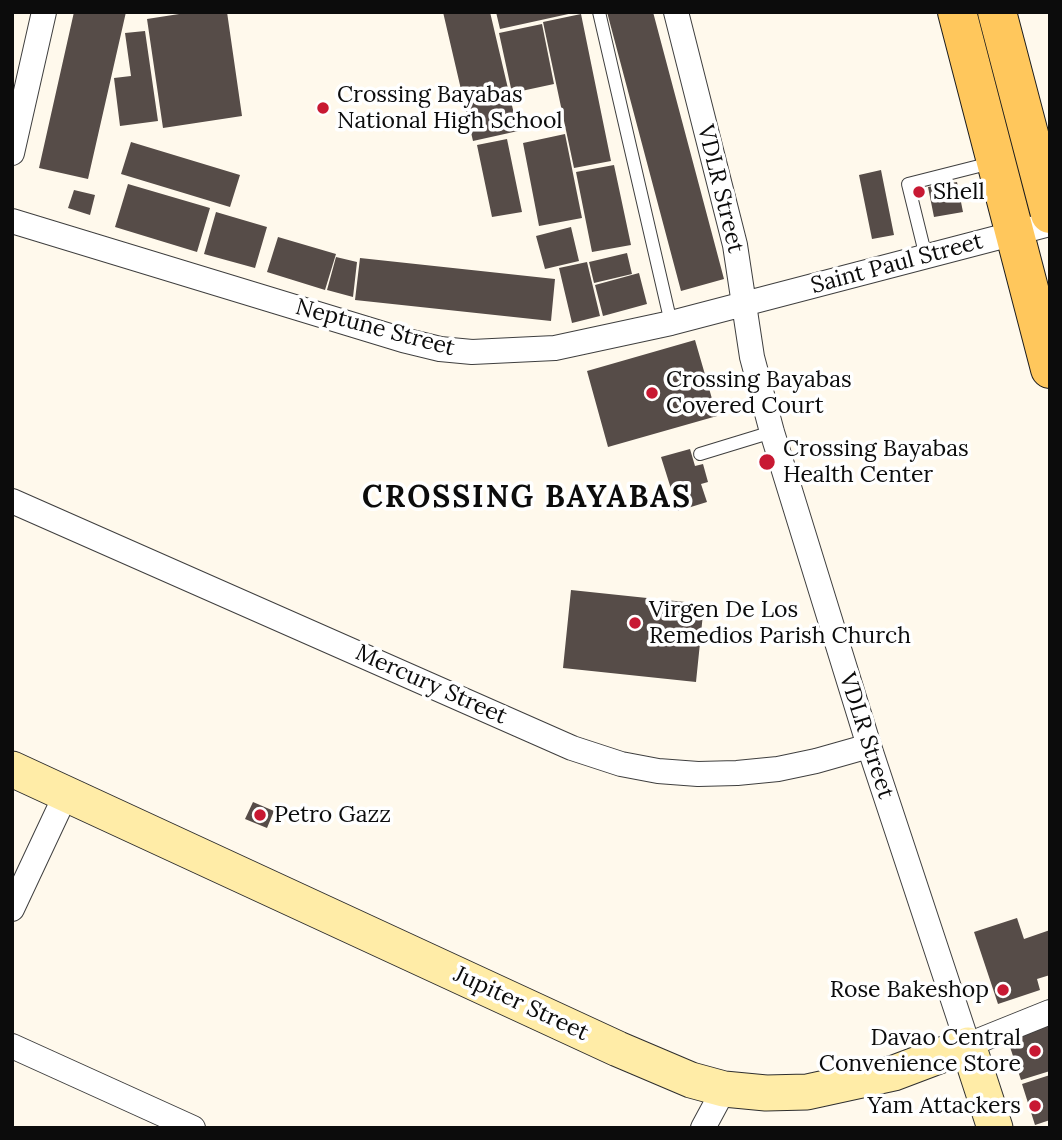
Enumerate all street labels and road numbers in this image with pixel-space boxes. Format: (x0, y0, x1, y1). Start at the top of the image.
street label: VDLR Street (691, 122, 749, 256)
street label: Saint Paul Street (808, 228, 986, 300)
street label: Neptune Street (292, 293, 458, 363)
street label: Mercury Street (351, 639, 511, 731)
street label: VDLR Street (833, 669, 899, 803)
street label: Jupiter Street (449, 961, 593, 1047)

